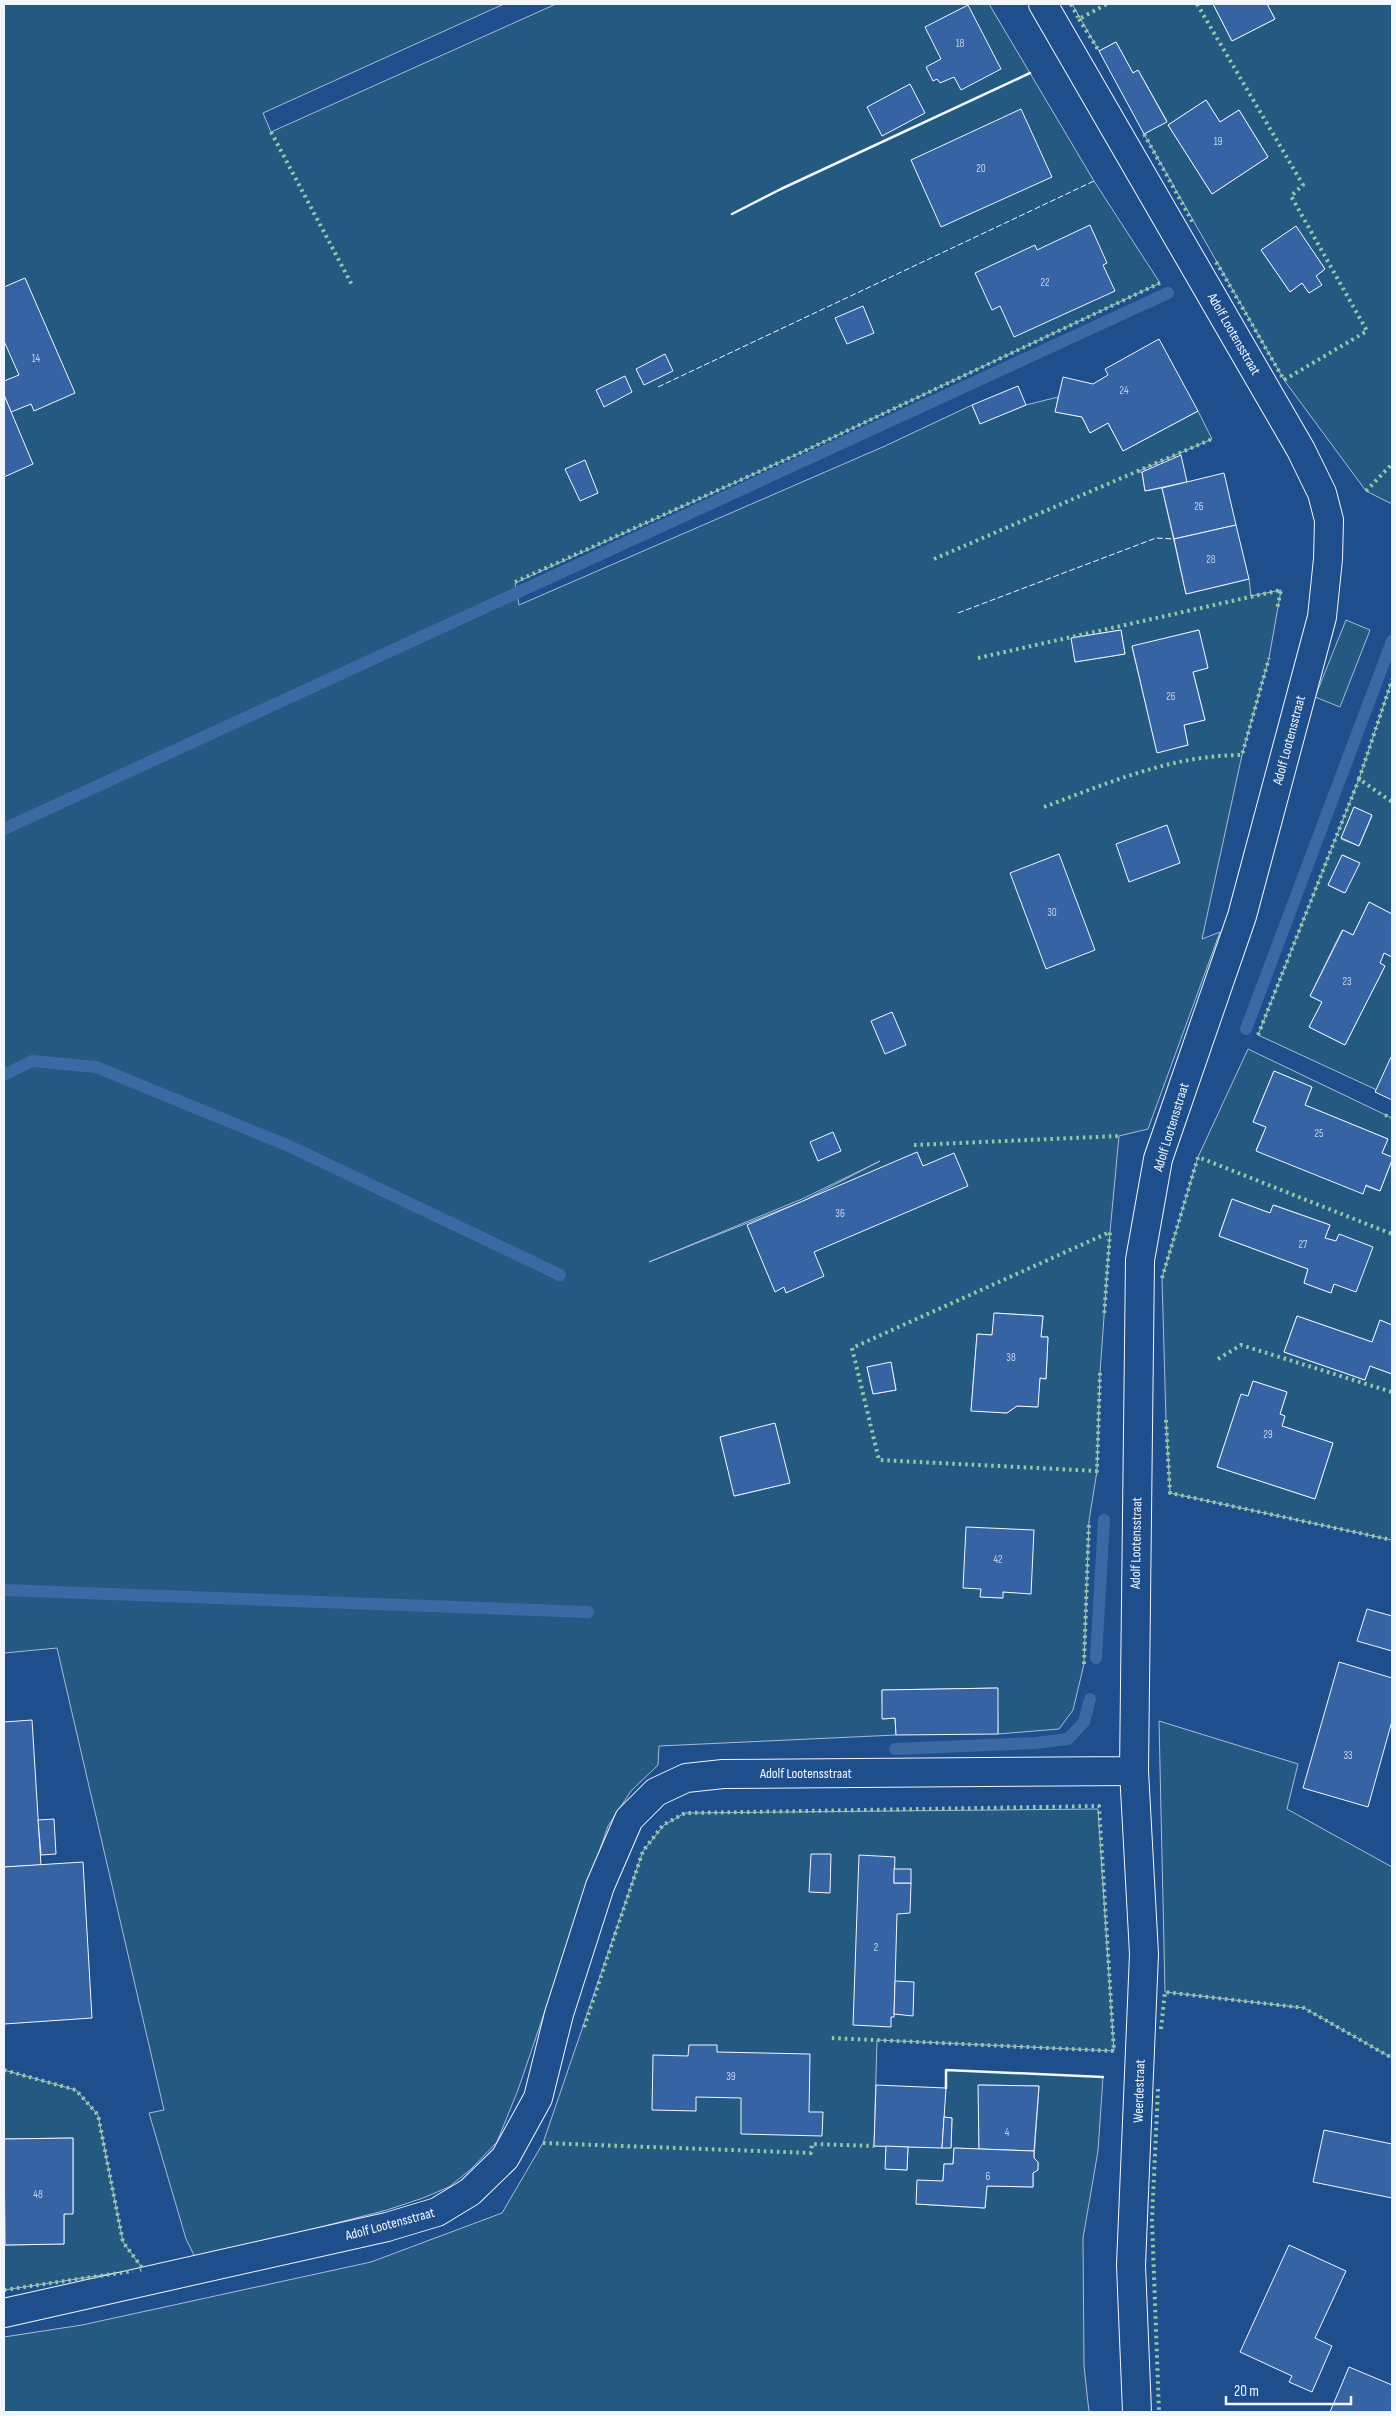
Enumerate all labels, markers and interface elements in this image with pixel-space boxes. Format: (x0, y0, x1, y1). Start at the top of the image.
house number: 18 (956, 37, 965, 50)
house number: 19 (1214, 135, 1222, 148)
house number: 20 (976, 162, 986, 175)
house number: 22 (1040, 276, 1050, 289)
street label: Adolf Lootensstraat (1203, 289, 1264, 378)
house number: 14 (32, 352, 41, 365)
house number: 24 (1119, 384, 1129, 397)
house number: 26 (1194, 500, 1204, 513)
house number: 28 (1206, 553, 1216, 566)
house number: 26 (1166, 690, 1176, 703)
street label: Adolf Lootensstraat (1269, 693, 1309, 787)
house number: 30 (1047, 906, 1057, 919)
house number: 23 (1342, 975, 1352, 988)
street label: Adolf Lootensstraat (1149, 1081, 1193, 1174)
house number: 25 (1315, 1127, 1323, 1140)
house number: 36 (835, 1207, 845, 1220)
house number: 27 (1299, 1238, 1308, 1251)
house number: 38 (1006, 1351, 1016, 1364)
house number: 29 (1263, 1428, 1273, 1441)
street label: Adolf Lootensstraat (1127, 1497, 1145, 1590)
house number: 42 (993, 1553, 1003, 1566)
house number: 33 (1343, 1749, 1353, 1762)
street label: Adolf Lootensstraat (759, 1765, 852, 1782)
house number: 2 (874, 1941, 879, 1954)
street label: Weerdestraat (1129, 2059, 1149, 2123)
house number: 39 (726, 2070, 736, 2083)
house number: 4 (1005, 2126, 1010, 2139)
house number: 6 (986, 2170, 991, 2183)
house number: 48 (33, 2188, 43, 2201)
street label: Adolf Lootensstraat (343, 2204, 437, 2244)
scale bar (1226, 2374, 1351, 2406)
text: 20 m (1234, 2382, 1259, 2401)

